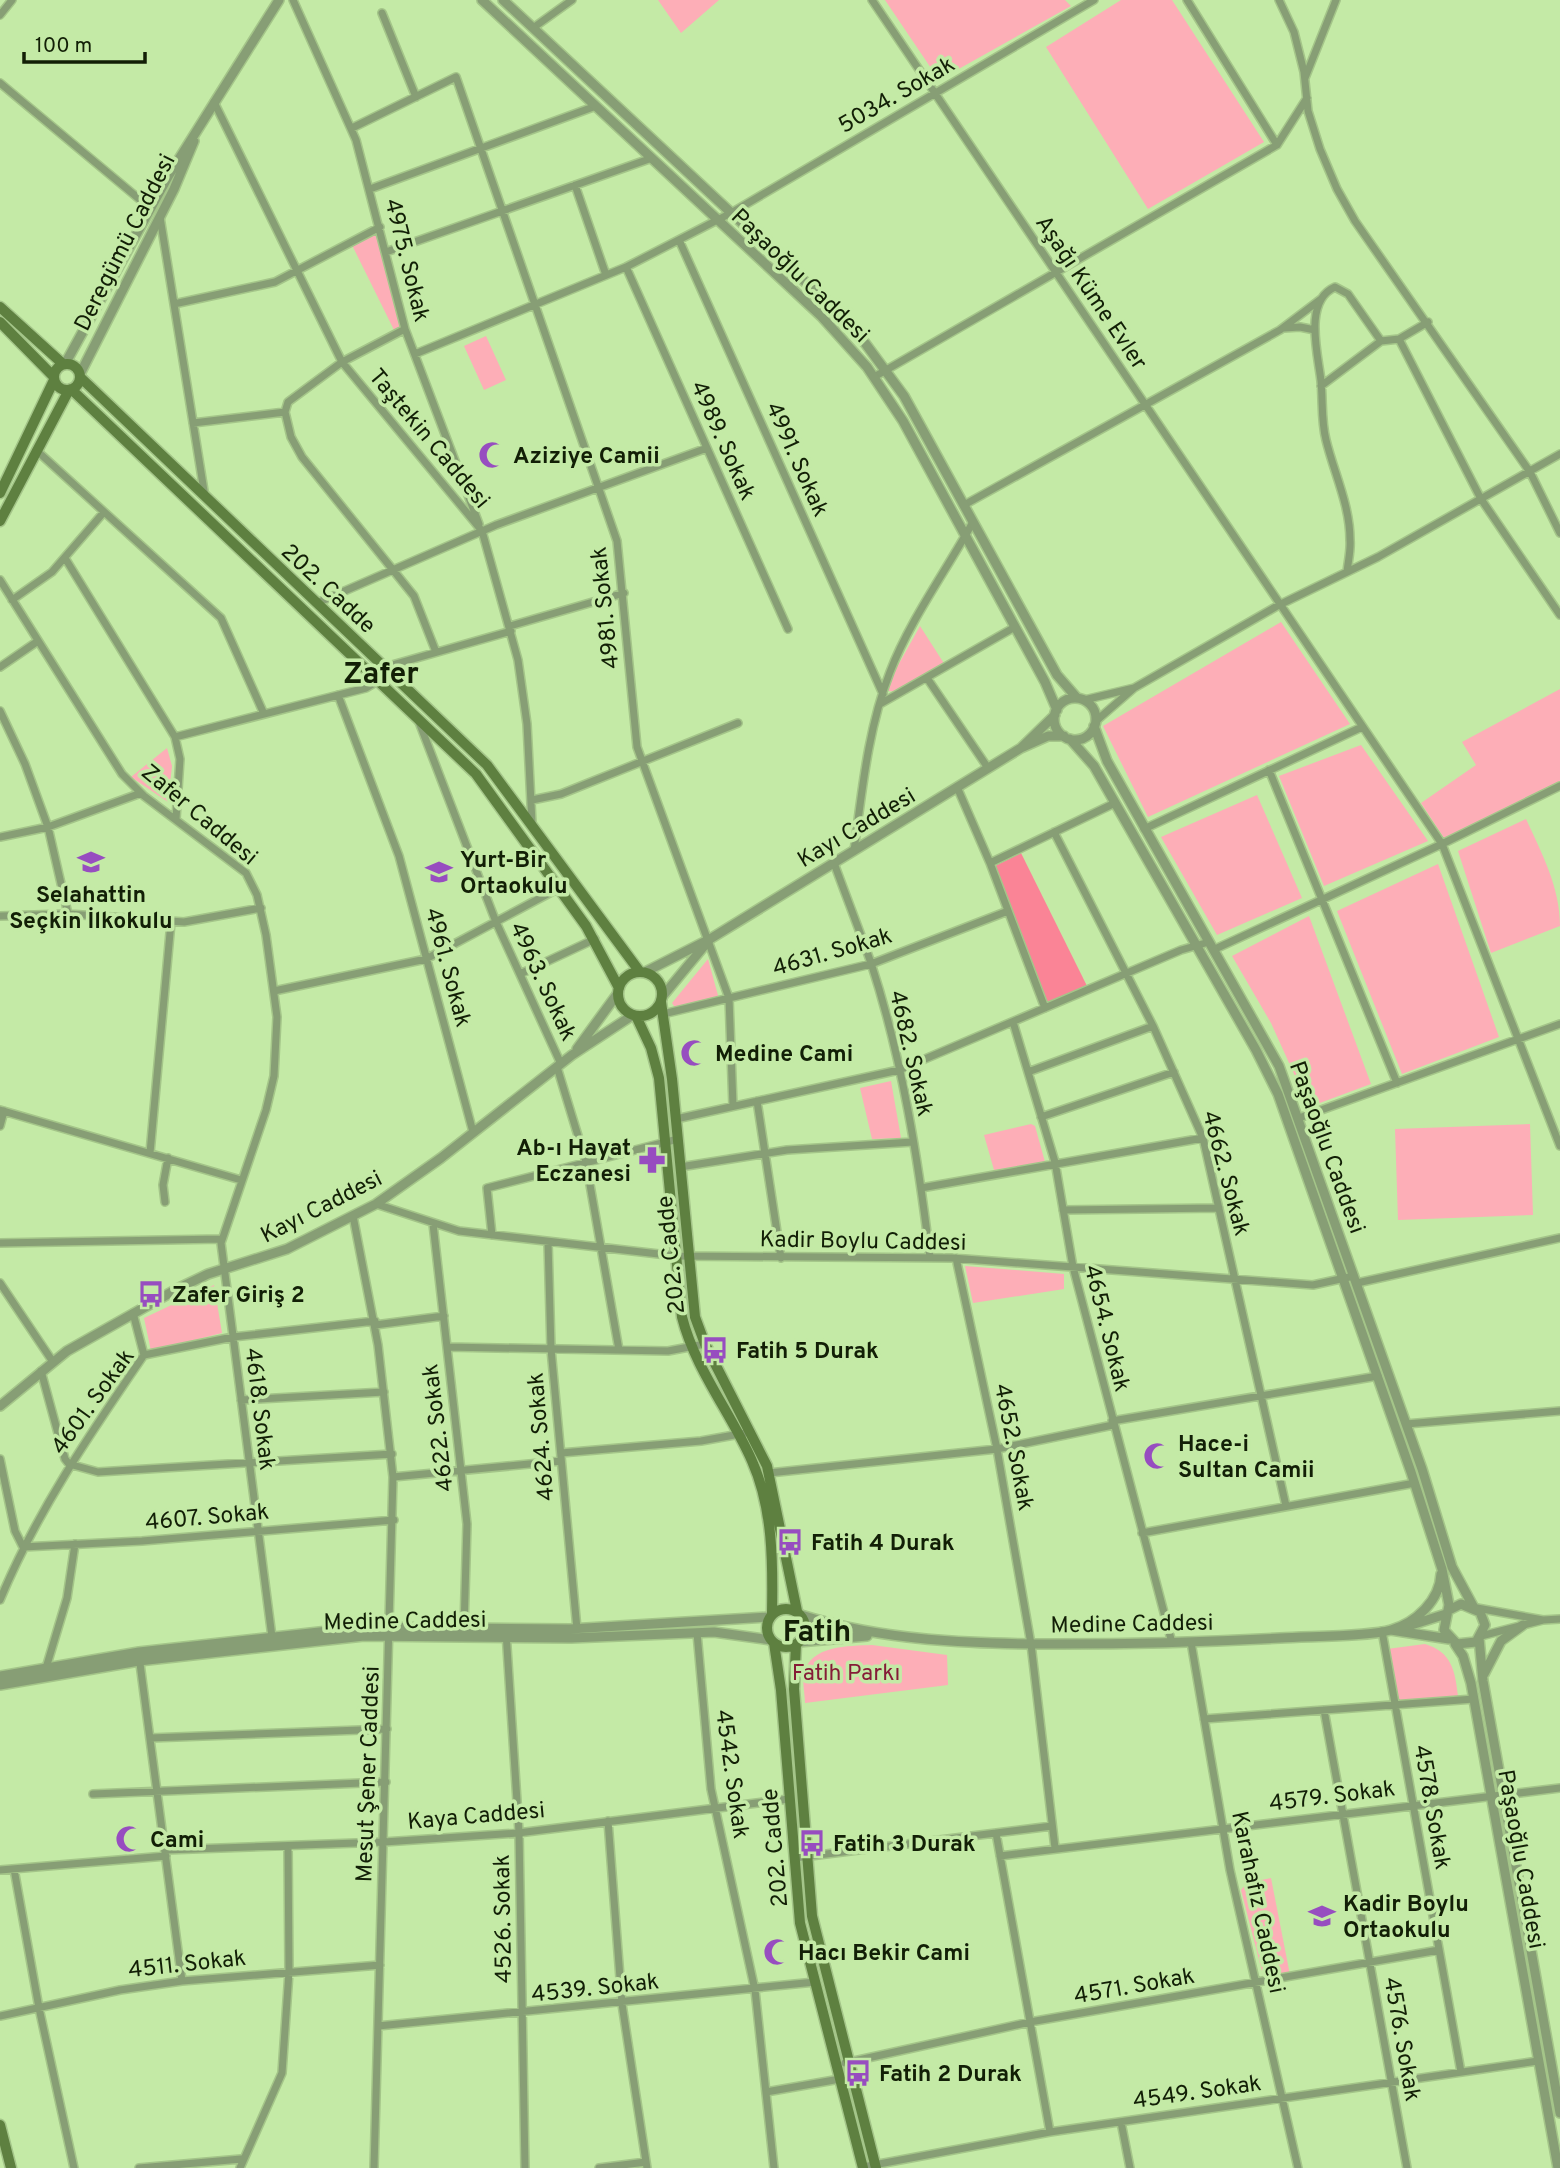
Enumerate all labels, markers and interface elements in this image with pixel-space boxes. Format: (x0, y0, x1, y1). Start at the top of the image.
scale bar (24, 21, 145, 65)
text: 100 m (35, 33, 92, 60)
street label: 5034. Sokak (834, 51, 961, 141)
street label: Deregümü Caddesi (69, 150, 183, 337)
street label: 4975. Sokak (376, 196, 435, 325)
street label: Paşaoğlu Caddesi (724, 203, 875, 350)
street label: Aşağı Küme Evler (1027, 211, 1152, 376)
street label: Taştekin Caddesi (361, 364, 495, 515)
street label: 4989. Sokak (682, 377, 761, 505)
street label: 4991. Sokak (758, 398, 834, 522)
mosque icon: Aziziye Camii (477, 440, 507, 470)
place label: Aziziye Camii (513, 443, 660, 472)
street label: 202. Cadde (274, 539, 381, 641)
street label: 4981. Sokak (586, 545, 627, 670)
district label: Zafer (343, 657, 419, 694)
street label: Zafer Caddesi (134, 759, 263, 873)
street label: Kayı Caddesi (793, 783, 922, 876)
school or university icon: Selahattin Seçkin İlkokulu (76, 847, 106, 877)
place label: Yurt-Bir Ortaokulu (460, 847, 568, 902)
school or university icon: Yurt-Bir Ortaokulu (424, 857, 454, 887)
place label: Selahattin Seçkin İlkokulu (9, 882, 173, 937)
street label: 4961. Sokak (417, 905, 476, 1031)
street label: 4963. Sokak (502, 918, 582, 1046)
street label: 4631. Sokak (770, 923, 896, 984)
street label: 4682. Sokak (881, 988, 938, 1119)
mosque icon: Medine Cami (679, 1038, 709, 1068)
place label: Medine Cami (715, 1041, 853, 1070)
street label: Paşaoğlu Caddesi (1281, 1058, 1370, 1238)
street label: 4662. Sokak (1194, 1108, 1255, 1239)
place label: Ab-ı Hayat Eczanesi (516, 1135, 631, 1190)
pharmacy icon: Ab-ı Hayat Eczanesi (637, 1145, 667, 1175)
street label: Kayı Caddesi (257, 1165, 388, 1251)
street label: 202. Cadde (652, 1194, 693, 1315)
street label: Kadir Boylu Caddesi (759, 1226, 967, 1259)
street label: 4654. Sokak (1076, 1262, 1135, 1395)
bus stop icon: Zafer Giriş 2 (136, 1279, 166, 1309)
place label: Zafer Giriş 2 (172, 1282, 305, 1311)
bus stop icon: Fatih 5 Durak (700, 1335, 730, 1365)
place label: Fatih 5 Durak (736, 1338, 879, 1367)
street label: 4601. Sokak (46, 1344, 142, 1461)
street label: 4618. Sokak (237, 1346, 280, 1472)
street label: 4622. Sokak (417, 1362, 462, 1493)
street label: 4624. Sokak (522, 1371, 563, 1502)
street label: 4652. Sokak (986, 1381, 1039, 1514)
place label: Hace-i Sultan Camii (1178, 1431, 1314, 1486)
mosque icon: Hace-i Sultan Camii (1142, 1441, 1172, 1471)
street label: 4607. Sokak (144, 1499, 271, 1538)
bus stop icon: Fatih 4 Durak (775, 1527, 805, 1557)
place label: Fatih 4 Durak (811, 1530, 955, 1559)
street label: Medine Caddesi (323, 1607, 487, 1638)
street label: Medine Caddesi (1050, 1610, 1214, 1641)
district label: Fatih (783, 1615, 851, 1652)
park label: Fatih Parkı (792, 1660, 900, 1689)
street label: Mesut Şener Caddesi (351, 1665, 388, 1883)
street label: 4542. Sokak (707, 1708, 754, 1841)
street label: 4578. Sokak (1405, 1743, 1456, 1872)
street label: Paşaoğlu Caddesi (1489, 1767, 1550, 1951)
street label: 4579. Sokak (1268, 1775, 1397, 1820)
street label: 202. Cadde (757, 1787, 796, 1908)
street label: Kaya Caddesi (406, 1797, 546, 1838)
street label: Karahafız Caddesi (1223, 1809, 1290, 1996)
mosque icon: Cami (114, 1824, 144, 1854)
place label: Cami (150, 1827, 204, 1856)
bus stop icon: Fatih 3 Durak (797, 1828, 827, 1858)
place label: Fatih 3 Durak (833, 1831, 976, 1860)
street label: 4526. Sokak (489, 1854, 520, 1984)
place label: Kadir Boylu Ortaokulu (1343, 1891, 1469, 1946)
school or university icon: Kadir Boylu Ortaokulu (1307, 1901, 1337, 1931)
mosque icon: Hacı Bekir Cami (762, 1937, 792, 1967)
place label: Hacı Bekir Cami (798, 1940, 970, 1969)
street label: 4511. Sokak (127, 1945, 248, 1986)
street label: 4571. Sokak (1072, 1963, 1197, 2012)
street label: 4539. Sokak (530, 1968, 661, 2011)
street label: 4576. Sokak (1375, 1975, 1426, 2104)
bus stop icon: Fatih 2 Durak (843, 2058, 873, 2088)
place label: Fatih 2 Durak (879, 2061, 1022, 2090)
street label: 4549. Sokak (1131, 2070, 1263, 2117)

